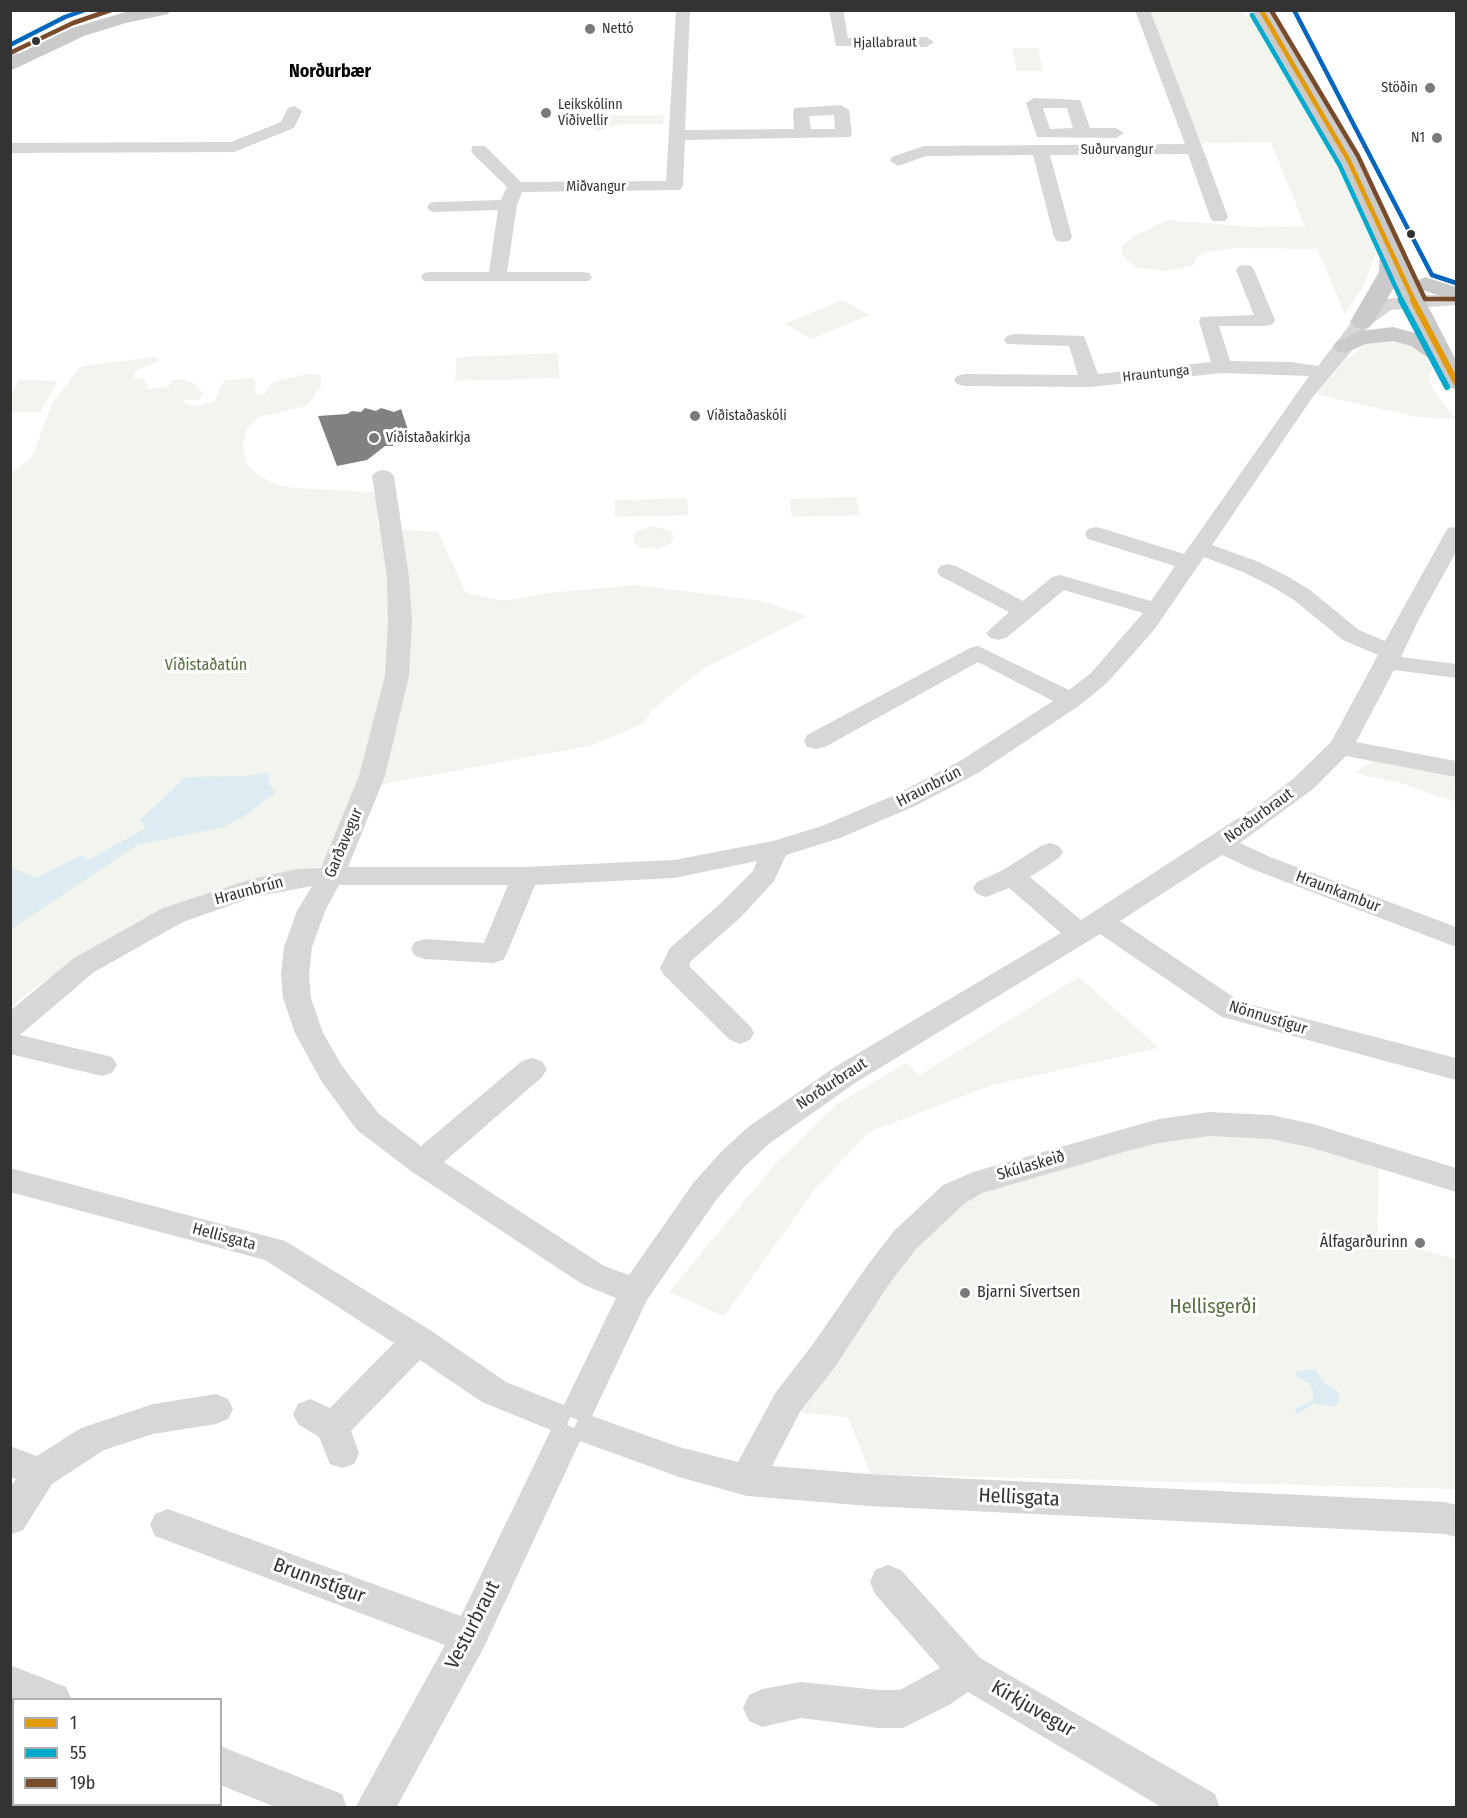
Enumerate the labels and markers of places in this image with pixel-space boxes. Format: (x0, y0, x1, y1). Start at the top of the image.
place label: Nettó (602, 21, 634, 37)
marker: Nettó (583, 22, 597, 36)
unlabelled marker (30, 35, 42, 47)
place label: Stöðin (1381, 80, 1418, 96)
marker: Stöðin (1423, 81, 1437, 95)
place label: Leikskólinn Víðivellir (558, 97, 623, 130)
marker: Leikskólinn Víðivellir (539, 106, 553, 120)
place label: N1 (1411, 130, 1425, 146)
marker: N1 (1430, 131, 1444, 145)
unlabelled marker (1405, 228, 1417, 240)
place label: Víðistaðaskóli (707, 408, 787, 424)
marker: Víðistaðaskóli (688, 409, 702, 423)
place label: Víðistaðakirkja (386, 430, 471, 446)
marker: Víðistaðakirkja (367, 431, 381, 445)
place label: Álfagarðurinn (1320, 1233, 1408, 1253)
marker: Álfagarðurinn (1413, 1236, 1427, 1250)
place label: Bjarni Sívertsen (977, 1283, 1080, 1303)
marker: Bjarni Sívertsen (958, 1286, 972, 1300)

